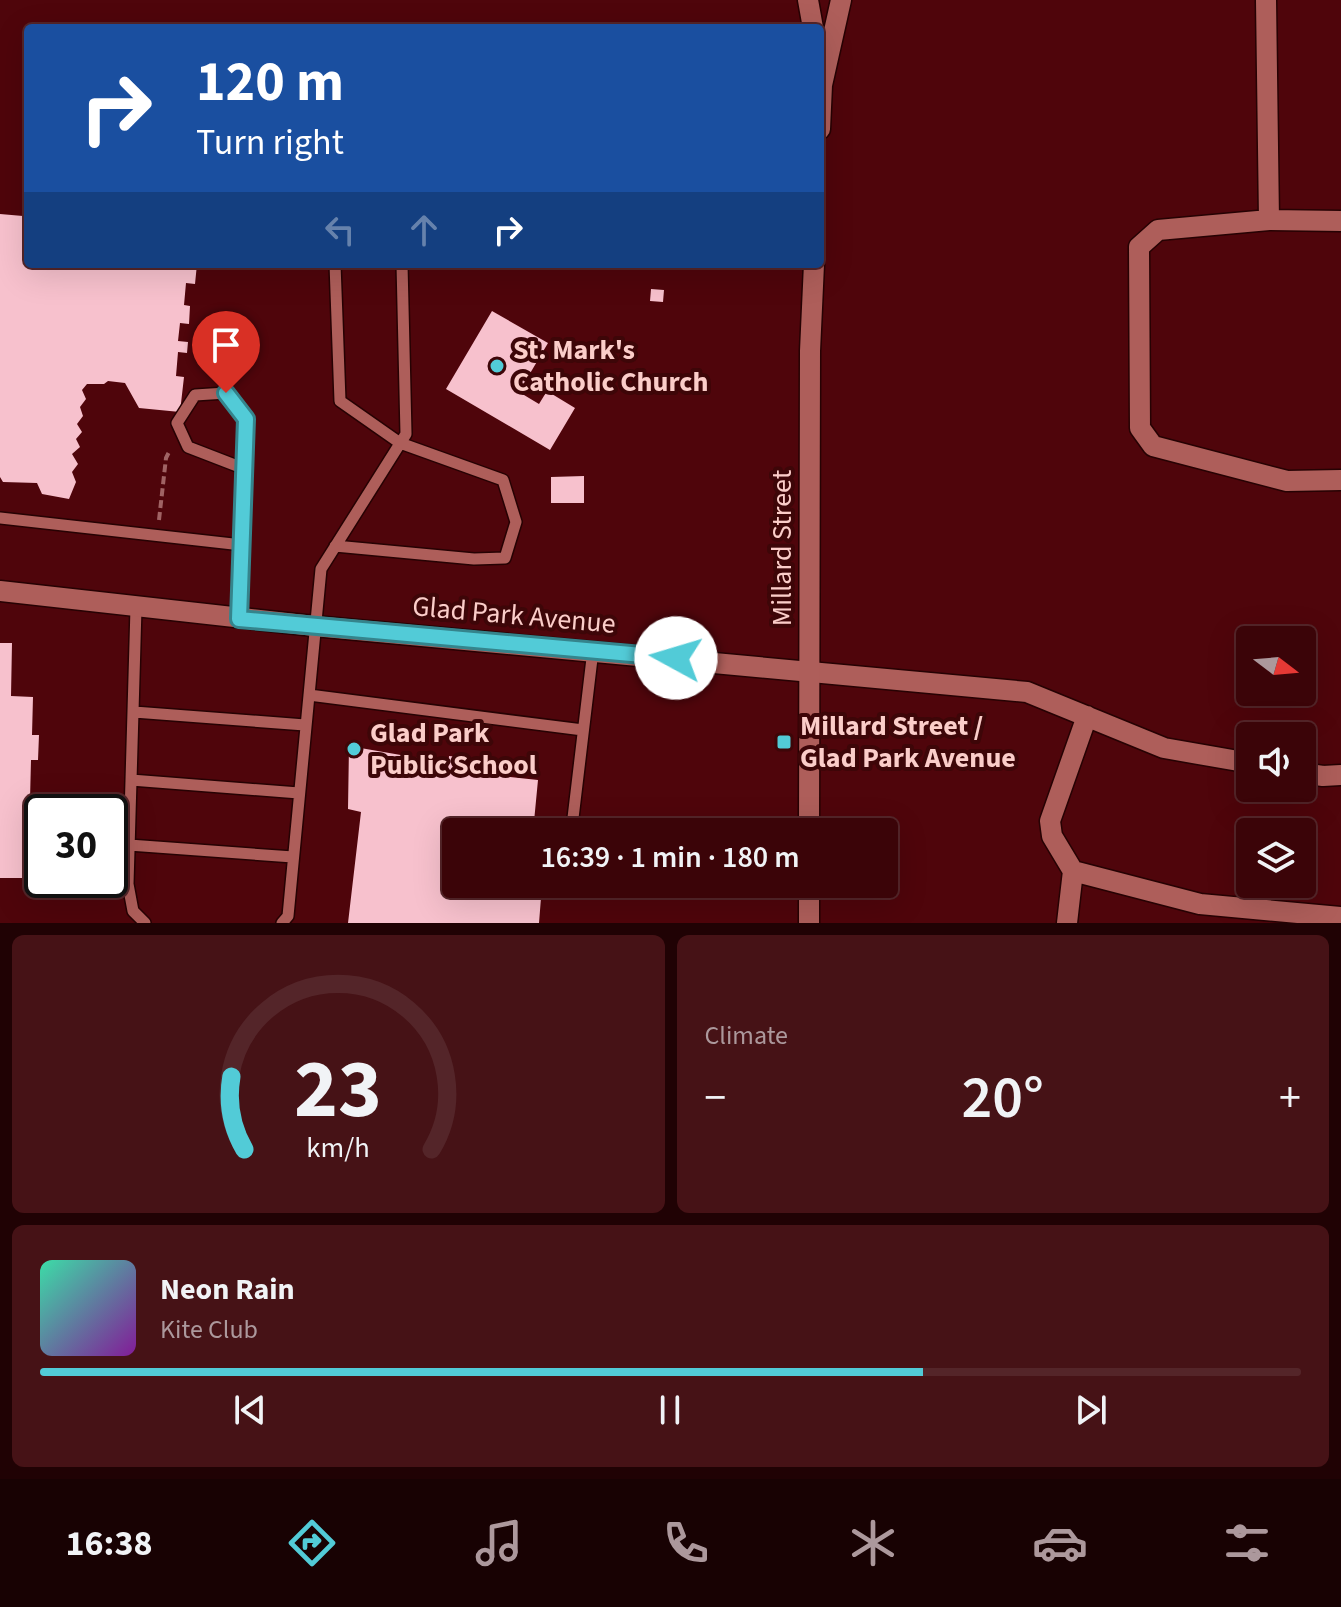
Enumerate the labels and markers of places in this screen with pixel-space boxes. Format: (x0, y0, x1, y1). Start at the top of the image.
pin (192, 311, 260, 393)
place label: St. Mark's Catholic Church (513, 330, 708, 402)
marker: St. Mark's Catholic Church (488, 357, 506, 375)
place label: Millard Street / Glad Park Avenue (800, 706, 1016, 778)
place label: Glad Park Public School (370, 713, 537, 785)
marker: Millard Street / Glad Park Avenue (775, 733, 793, 751)
marker: Glad Park Public School (345, 740, 363, 758)

